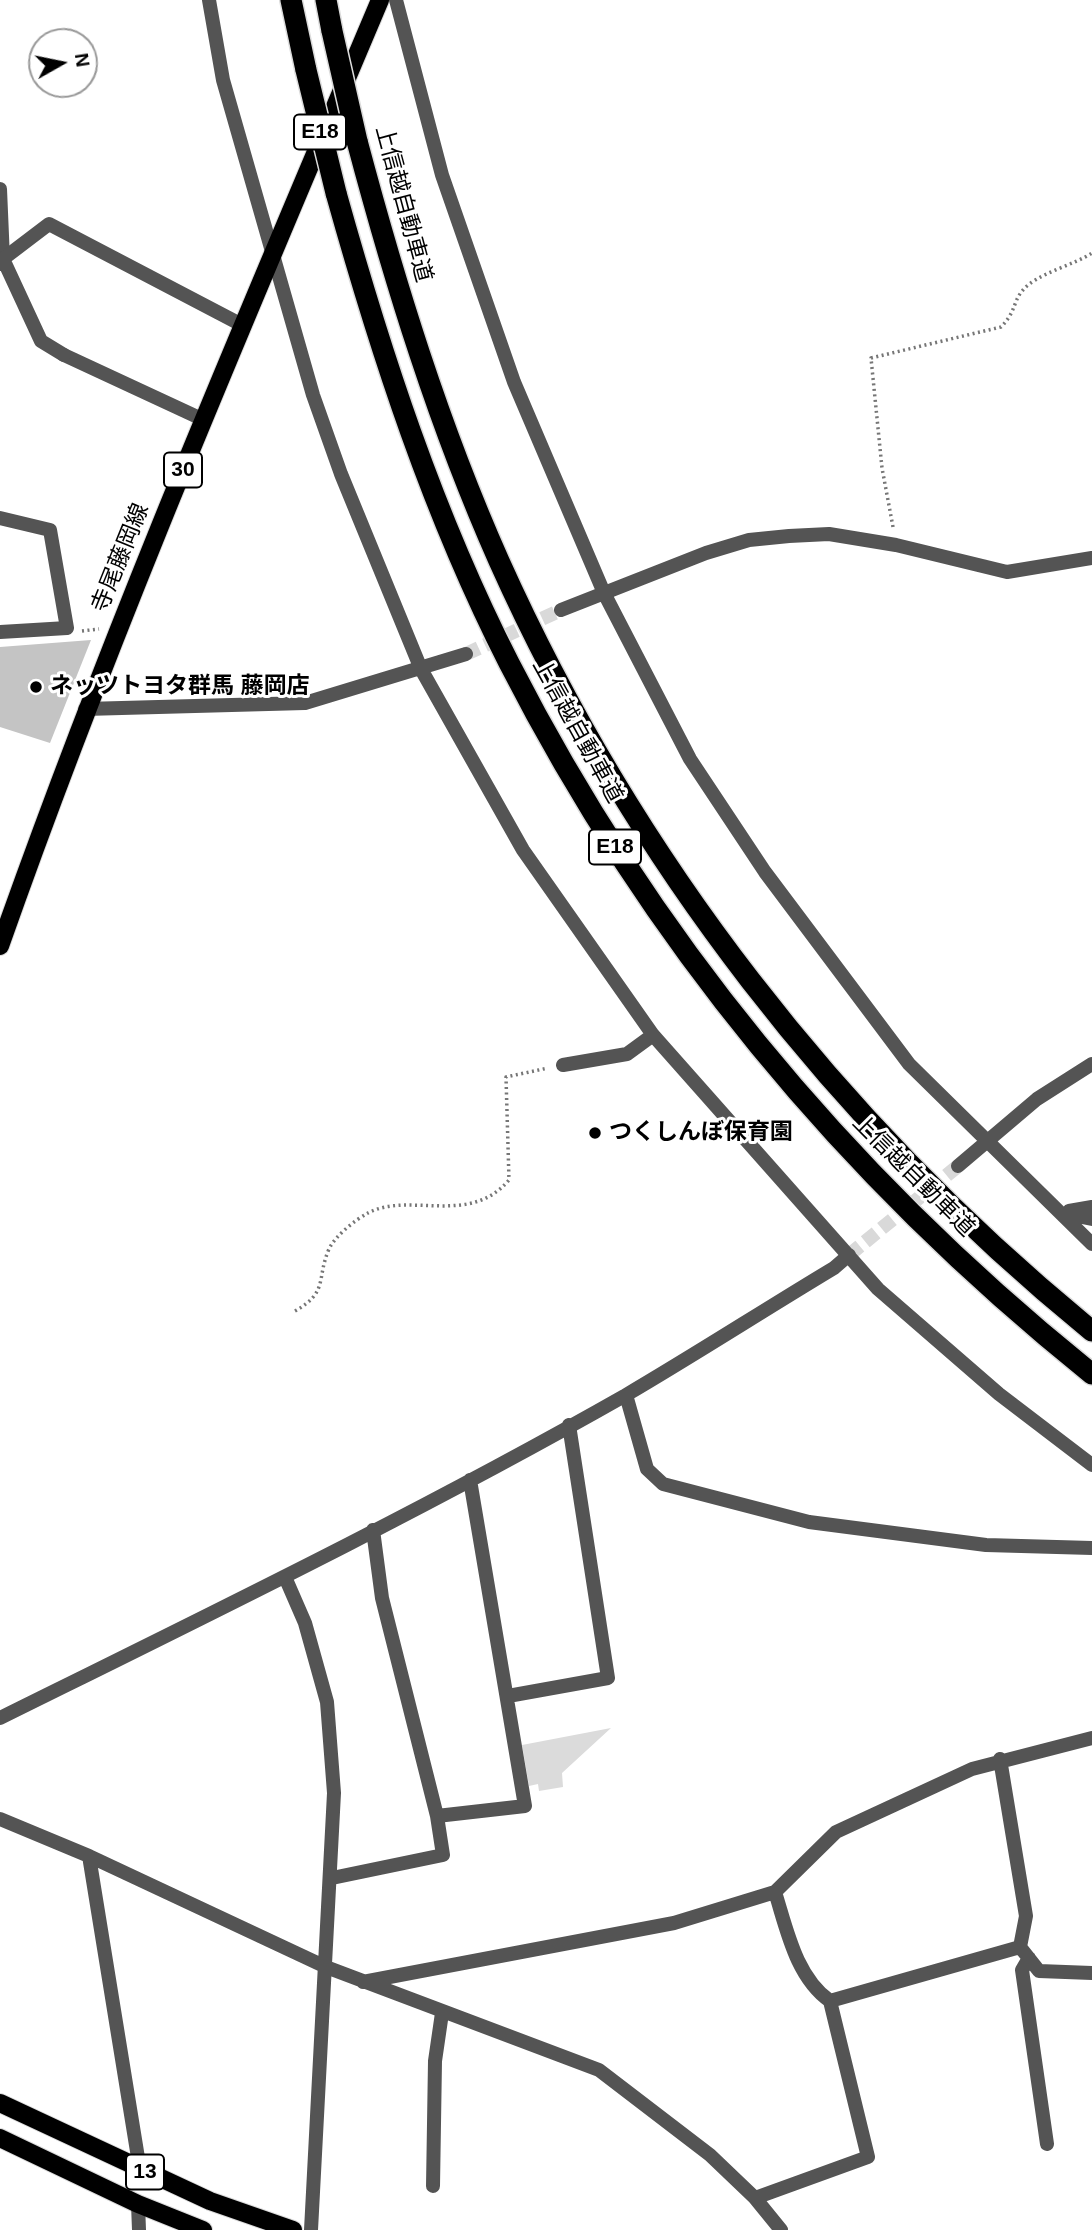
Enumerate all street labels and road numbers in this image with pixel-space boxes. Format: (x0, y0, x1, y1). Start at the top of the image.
road number: E18 (294, 114, 346, 150)
street label: 上信越自動車道 (369, 123, 437, 285)
road number: 30 (164, 452, 202, 488)
street label: 寺尾藤岡線 (87, 500, 155, 616)
street label: 上信越自動車道 (526, 654, 628, 808)
road number: E18 (589, 830, 641, 864)
street label: 上信越自動車道 (846, 1109, 980, 1243)
road number: 13 (126, 2154, 164, 2190)

